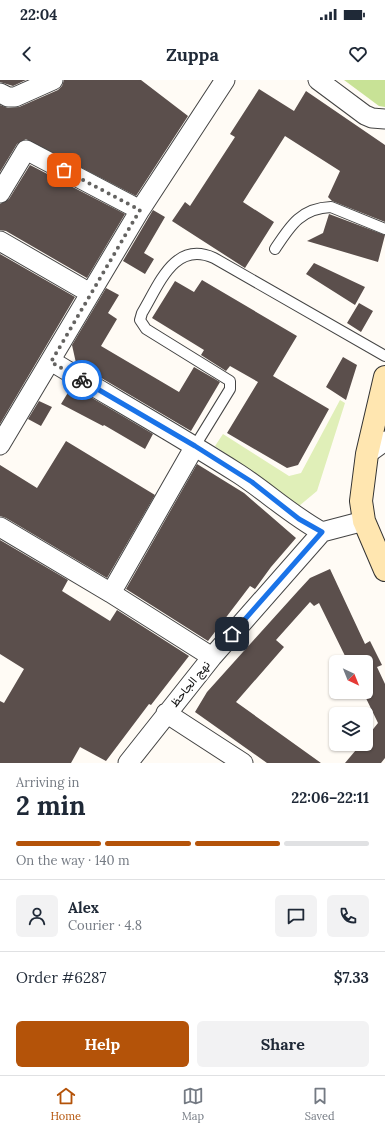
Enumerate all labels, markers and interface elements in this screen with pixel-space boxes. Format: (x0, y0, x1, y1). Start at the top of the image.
text: 22:04 (20, 5, 58, 24)
icon: back (16, 43, 38, 65)
text: Zuppa (166, 43, 219, 66)
icon: heart (347, 43, 369, 65)
pin (47, 153, 81, 187)
icon: bag (53, 159, 75, 181)
courier (62, 360, 102, 400)
icon: bike (71, 369, 93, 391)
pin (215, 617, 249, 651)
icon: home (221, 623, 243, 645)
north arrow (329, 655, 373, 699)
map controls (329, 655, 373, 751)
street label: نهج الجاحظ (166, 657, 214, 711)
button: layers (329, 707, 373, 751)
text: Arriving in (16, 774, 79, 791)
text: 22:06–22:11 (291, 788, 369, 807)
text: 2 min (16, 789, 86, 822)
text: On the way · 140 m (16, 852, 130, 869)
button: person (16, 895, 58, 937)
button: chat (275, 895, 317, 937)
button: phone (327, 895, 369, 937)
text: Alex (68, 898, 99, 917)
text: Courier · 4.8 (68, 917, 142, 934)
text: Order #6287 (16, 968, 106, 987)
text: $7.33 (334, 968, 369, 987)
button: Help (16, 1021, 189, 1067)
button: Share (197, 1021, 369, 1067)
tab: Home (50, 1085, 81, 1123)
tab: Map (182, 1085, 204, 1123)
tab: Saved (305, 1085, 335, 1123)

